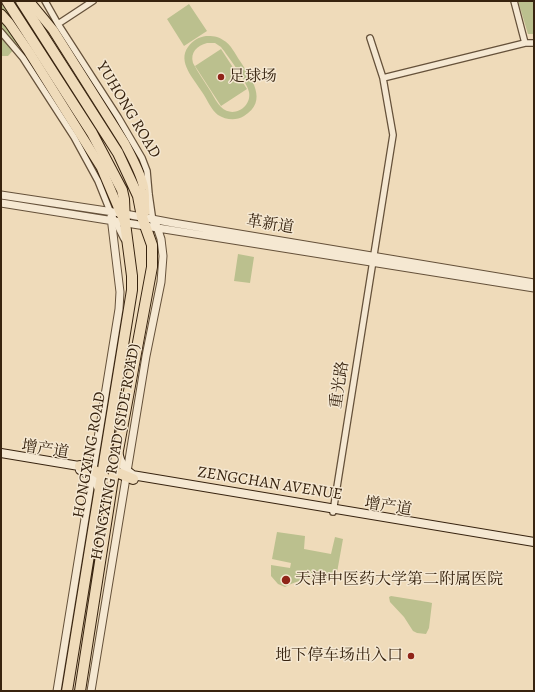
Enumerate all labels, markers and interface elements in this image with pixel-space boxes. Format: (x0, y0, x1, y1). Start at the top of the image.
street label: YUHONG ROAD (92, 58, 164, 162)
place label: 足球场 (229, 67, 277, 87)
marker: 足球场 (216, 72, 226, 82)
street label: 革新道 (245, 212, 295, 238)
street label: HONGXING ROAD (SIDE ROAD) (88, 342, 144, 562)
street label: 重光路 (327, 360, 353, 410)
street label: HONGXING ROAD (69, 390, 111, 520)
street label: 增产道 (20, 437, 70, 463)
street label: ZENGCHAN AVENUE (196, 463, 344, 505)
street label: 增产道 (363, 494, 413, 520)
place label: 天津中医药大学第二附属医院 (295, 570, 503, 590)
marker: 天津中医药大学第二附属医院 (280, 574, 292, 586)
place label: 地下停车场出入口 (275, 646, 403, 666)
marker: 地下停车场出入口 (406, 651, 416, 661)

